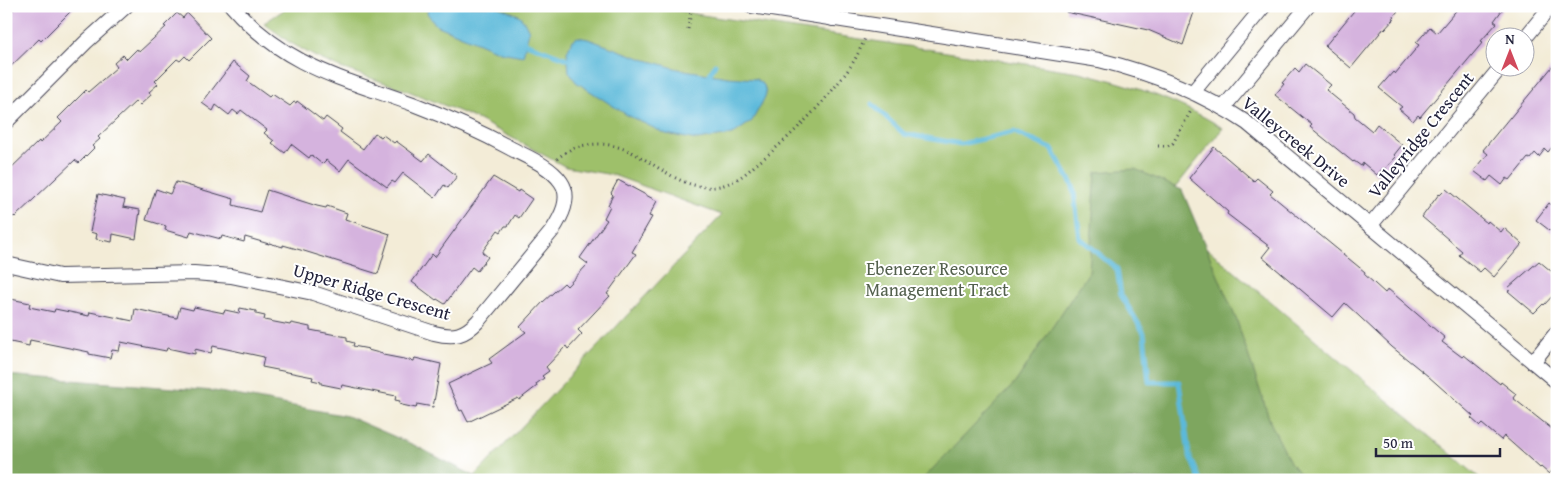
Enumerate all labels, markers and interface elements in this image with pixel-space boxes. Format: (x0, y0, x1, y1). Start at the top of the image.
north arrow (1486, 28, 1536, 78)
text: N (1505, 29, 1515, 49)
street label: Valleyridge Crescent (1361, 65, 1480, 204)
street label: Valleycreek Drive (1236, 90, 1356, 194)
park label: Ebenezer Resource Management Tract (865, 255, 1009, 303)
street label: Upper Ridge Crescent (290, 256, 455, 327)
scale bar (1376, 426, 1499, 458)
text: 50 m (1383, 432, 1414, 453)

